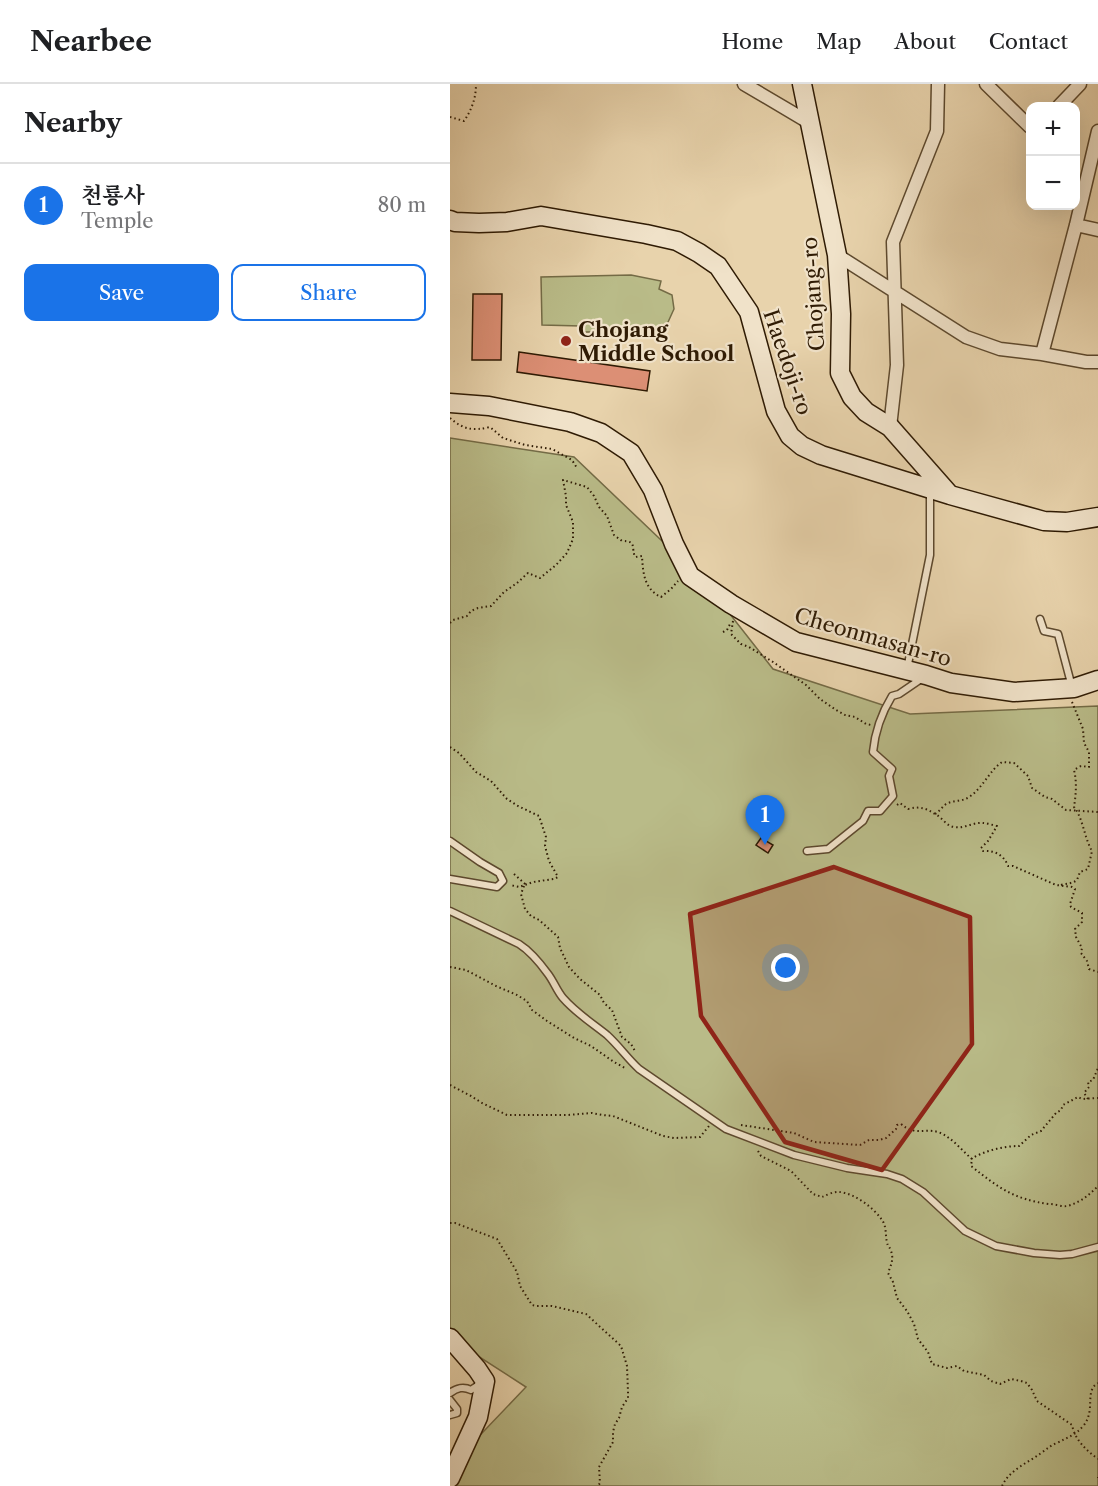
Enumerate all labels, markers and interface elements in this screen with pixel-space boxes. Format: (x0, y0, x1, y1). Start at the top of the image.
text: Nearbee (30, 24, 152, 58)
text: Home (722, 29, 783, 54)
text: Map (816, 29, 861, 54)
text: About (894, 29, 956, 54)
text: Contact (989, 29, 1068, 54)
map controls (1026, 102, 1080, 210)
button: + (1026, 102, 1080, 156)
text: Nearby (24, 107, 122, 139)
button: − (1026, 156, 1080, 210)
text: 천룡사 (81, 182, 145, 209)
text: 1 (39, 193, 48, 217)
text: 80 m (378, 193, 426, 217)
text: Temple (81, 209, 153, 233)
street label: Chojang-ro (797, 236, 829, 352)
button: Save (24, 264, 219, 321)
button: Share (231, 264, 426, 321)
street label: Haedoji-ro (758, 306, 818, 418)
place label: Chojang Middle School (578, 317, 734, 366)
marker: Chojang Middle School (559, 334, 573, 348)
street label: Cheonmasan-ro (792, 603, 954, 671)
pin: 1 (746, 796, 784, 845)
your location (771, 953, 800, 982)

